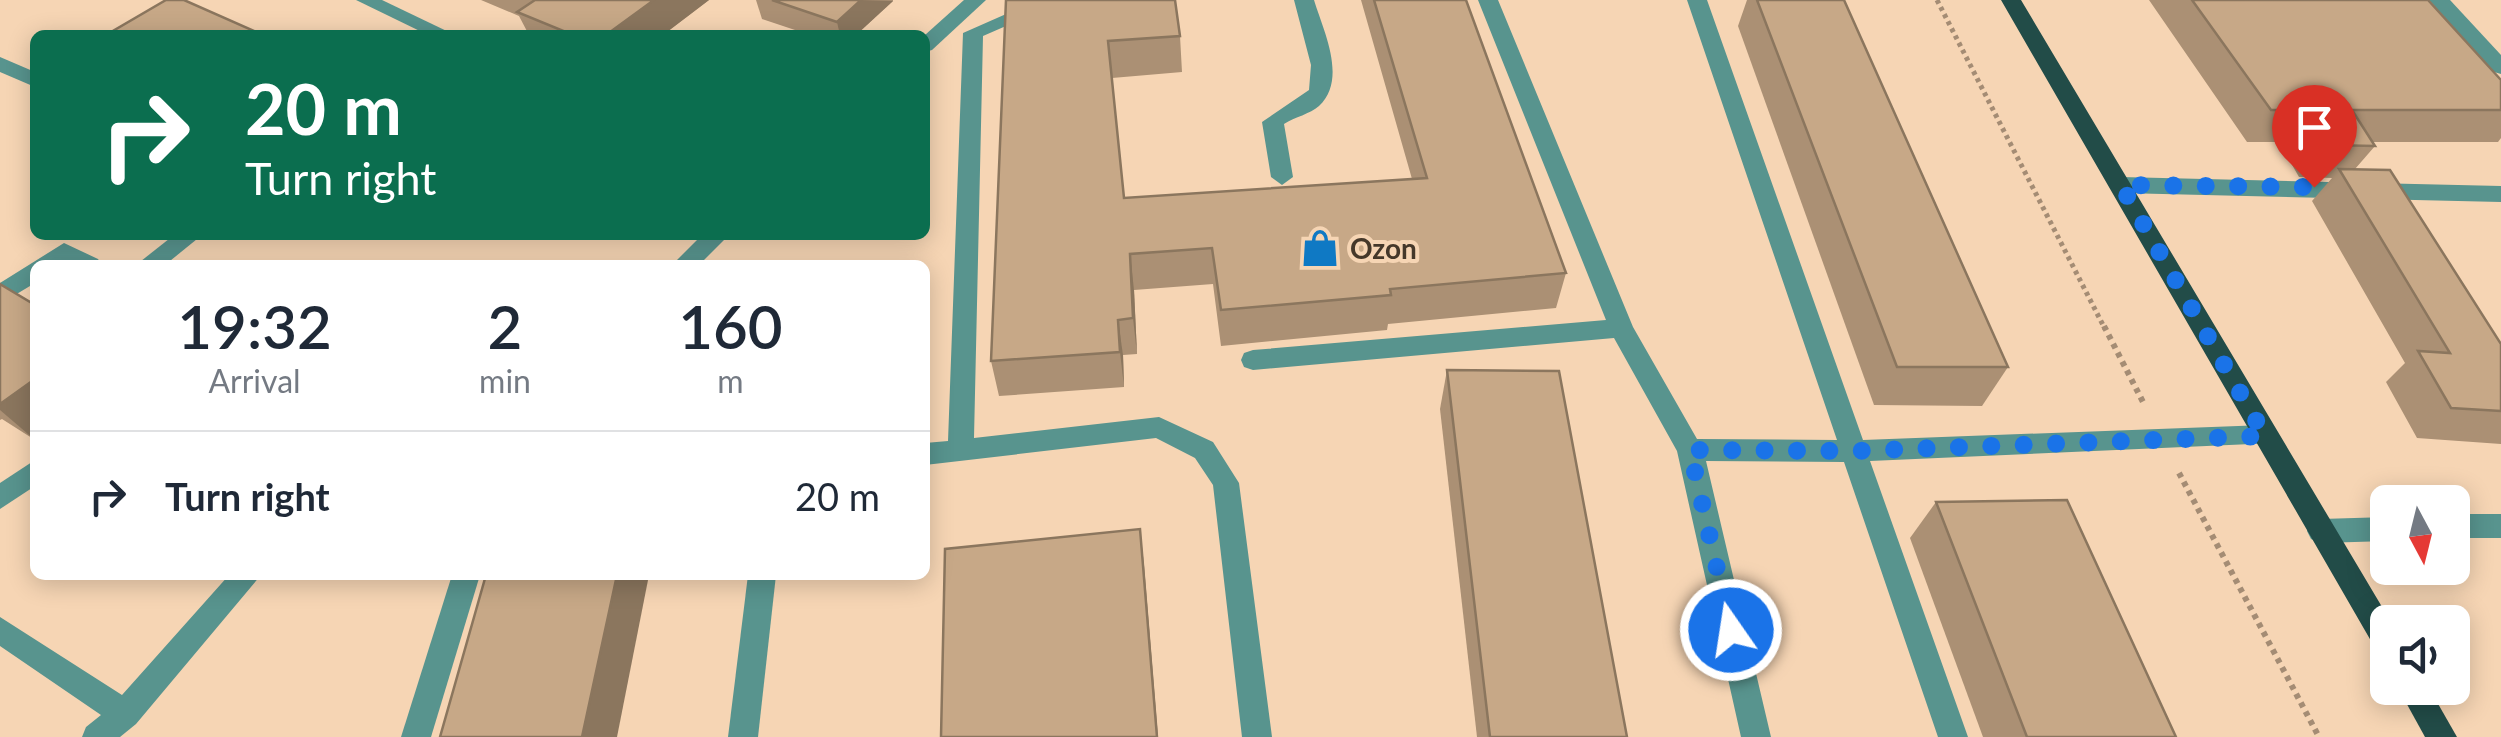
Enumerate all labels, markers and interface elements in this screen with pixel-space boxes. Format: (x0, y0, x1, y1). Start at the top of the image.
text: 20 m (245, 66, 402, 150)
icon: right (80, 70, 210, 200)
pin (2272, 85, 2357, 188)
icon: arrive (2287, 100, 2342, 155)
text: Turn right (245, 151, 436, 205)
shop icon: Ozon (1299, 227, 1341, 269)
place label: Ozon (1350, 231, 1417, 265)
text: 19:32 (177, 290, 332, 362)
text: 2 (488, 290, 522, 362)
text: 160 (678, 290, 783, 362)
text: Arrival (208, 361, 301, 400)
text: min (479, 361, 531, 400)
text: m (717, 361, 744, 400)
icon: right (80, 469, 135, 524)
text: Turn right (165, 473, 330, 519)
text: 20 m (795, 473, 880, 519)
north arrow (2370, 485, 2470, 585)
map controls (2370, 485, 2470, 705)
position arrow (1679, 578, 1783, 682)
button: sound (2370, 605, 2470, 705)

